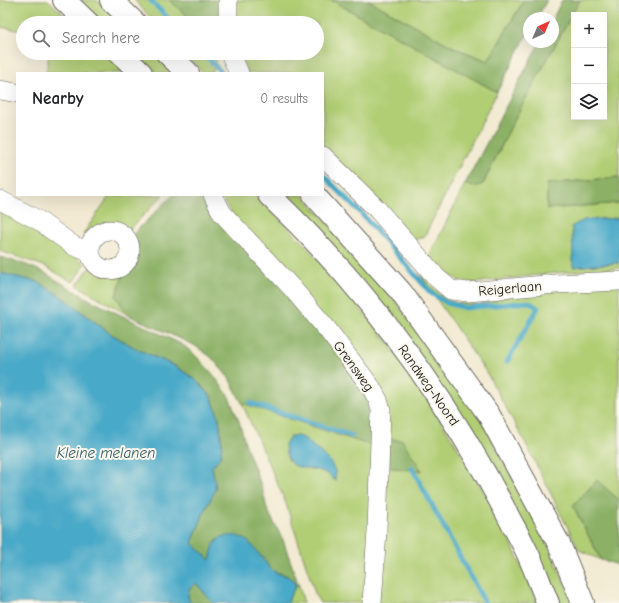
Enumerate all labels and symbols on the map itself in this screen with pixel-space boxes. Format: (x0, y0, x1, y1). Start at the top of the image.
north arrow (523, 12, 559, 48)
street label: Reigerlaan (478, 277, 542, 300)
street label: Grensweg (330, 338, 378, 395)
street label: Randweg-Noord (394, 341, 463, 429)
water label: Kleine melanen (57, 444, 155, 462)

